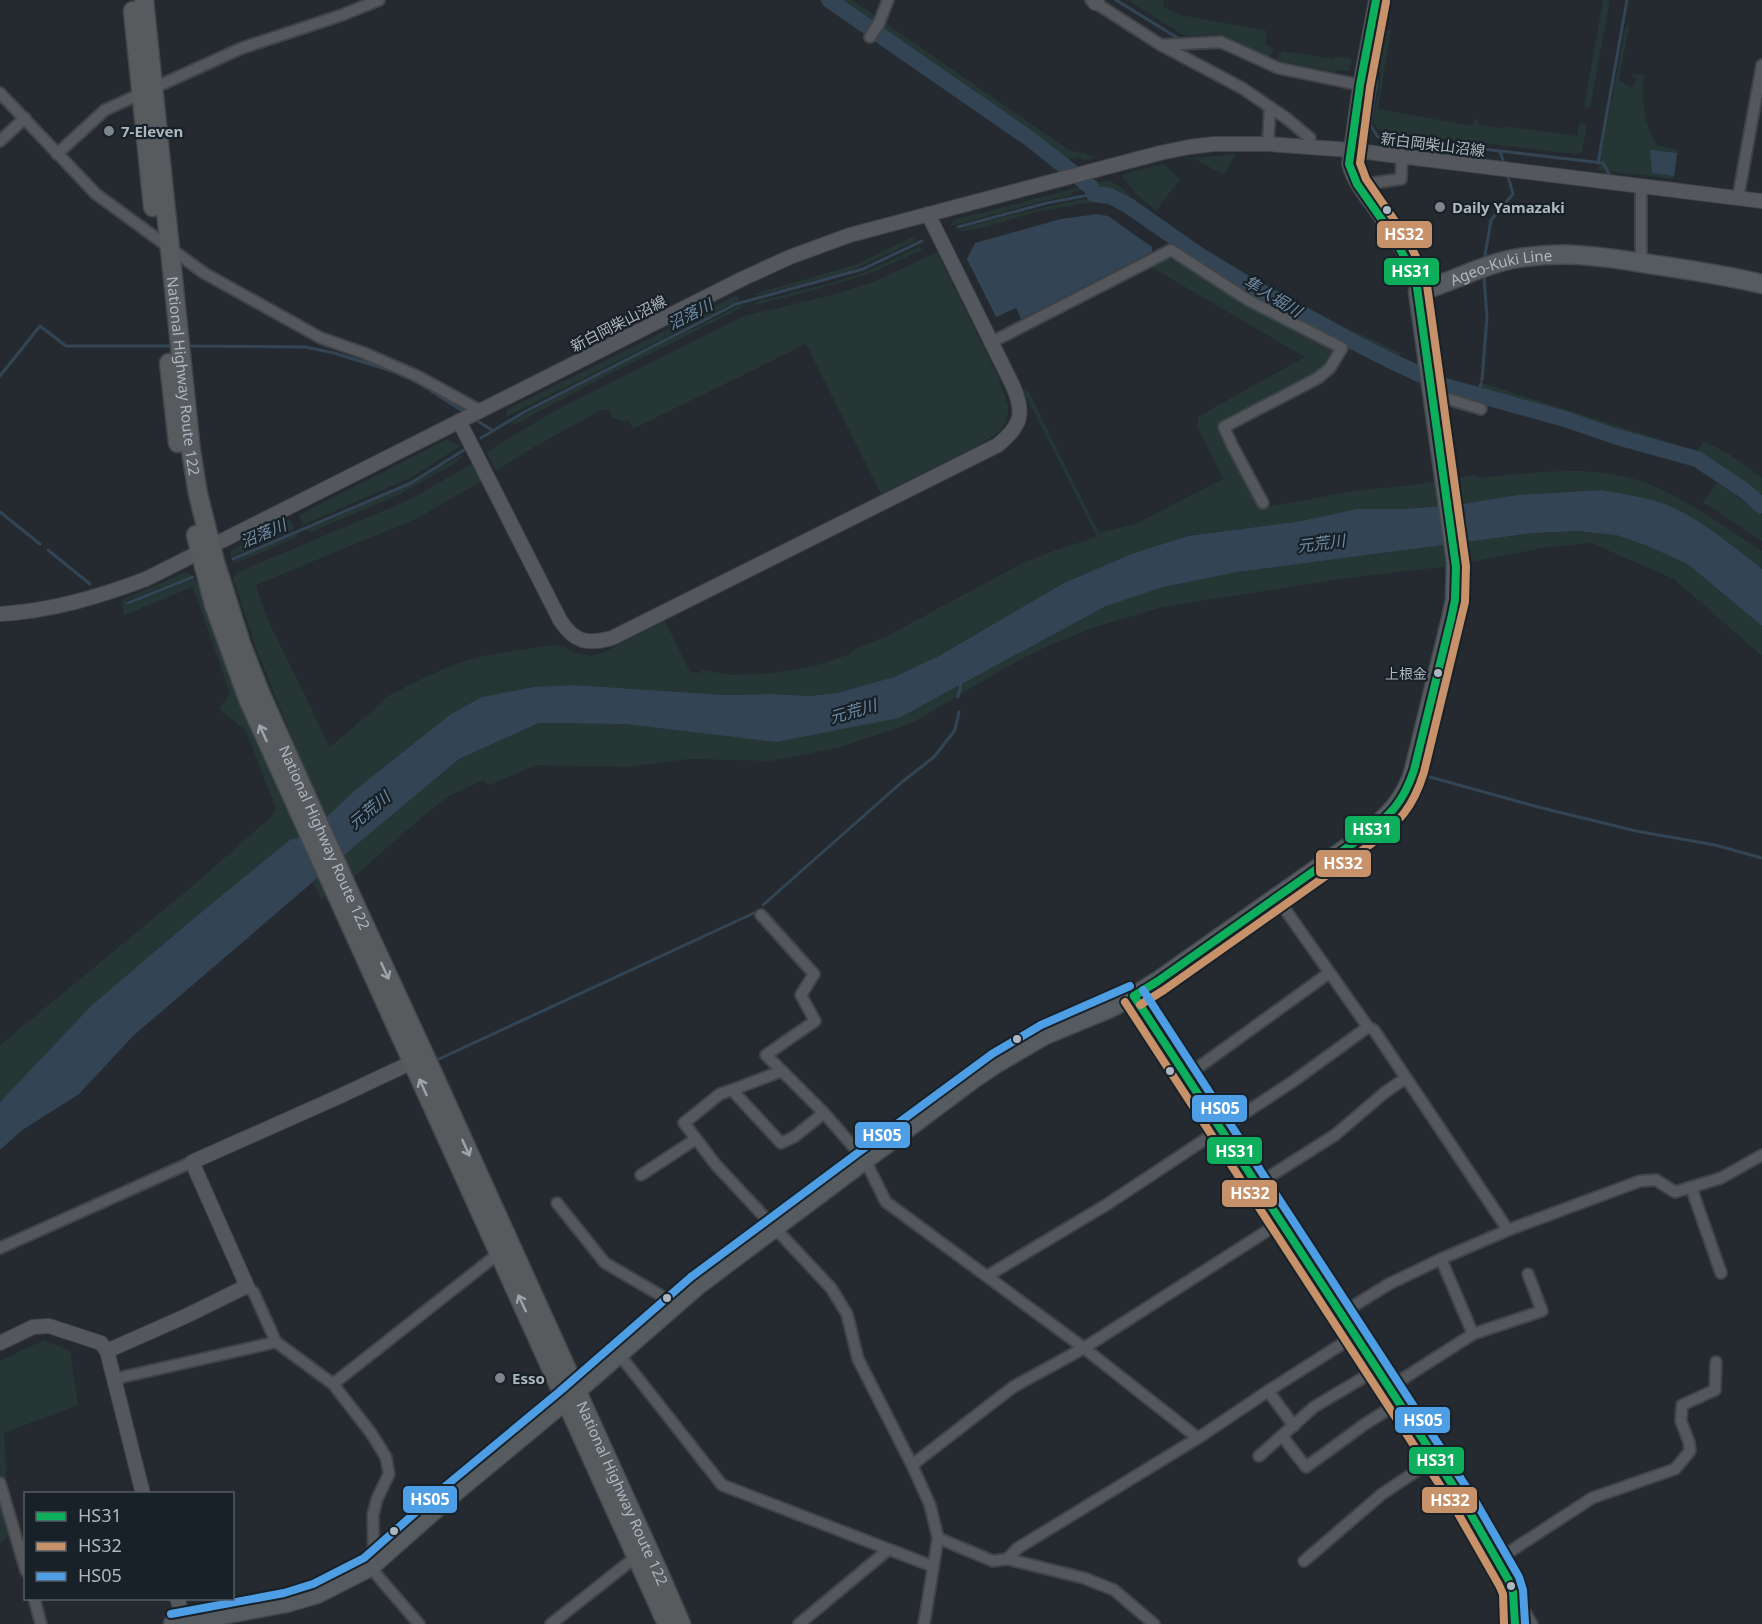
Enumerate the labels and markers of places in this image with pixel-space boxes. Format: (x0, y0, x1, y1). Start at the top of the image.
place label: 7-Eleven (121, 121, 183, 141)
marker: 7-Eleven (102, 124, 116, 138)
place label: Daily Yamazaki (1452, 197, 1565, 217)
marker: Daily Yamazaki (1433, 200, 1447, 214)
unlabelled marker (1381, 204, 1393, 216)
place label: 上根金 (1385, 664, 1427, 683)
marker: 上根金 (1432, 667, 1444, 679)
unlabelled marker (1011, 1033, 1023, 1045)
unlabelled marker (1164, 1065, 1176, 1077)
unlabelled marker (661, 1292, 673, 1304)
place label: Esso (512, 1368, 545, 1388)
marker: Esso (493, 1371, 507, 1385)
unlabelled marker (388, 1525, 400, 1537)
unlabelled marker (1505, 1580, 1517, 1592)

